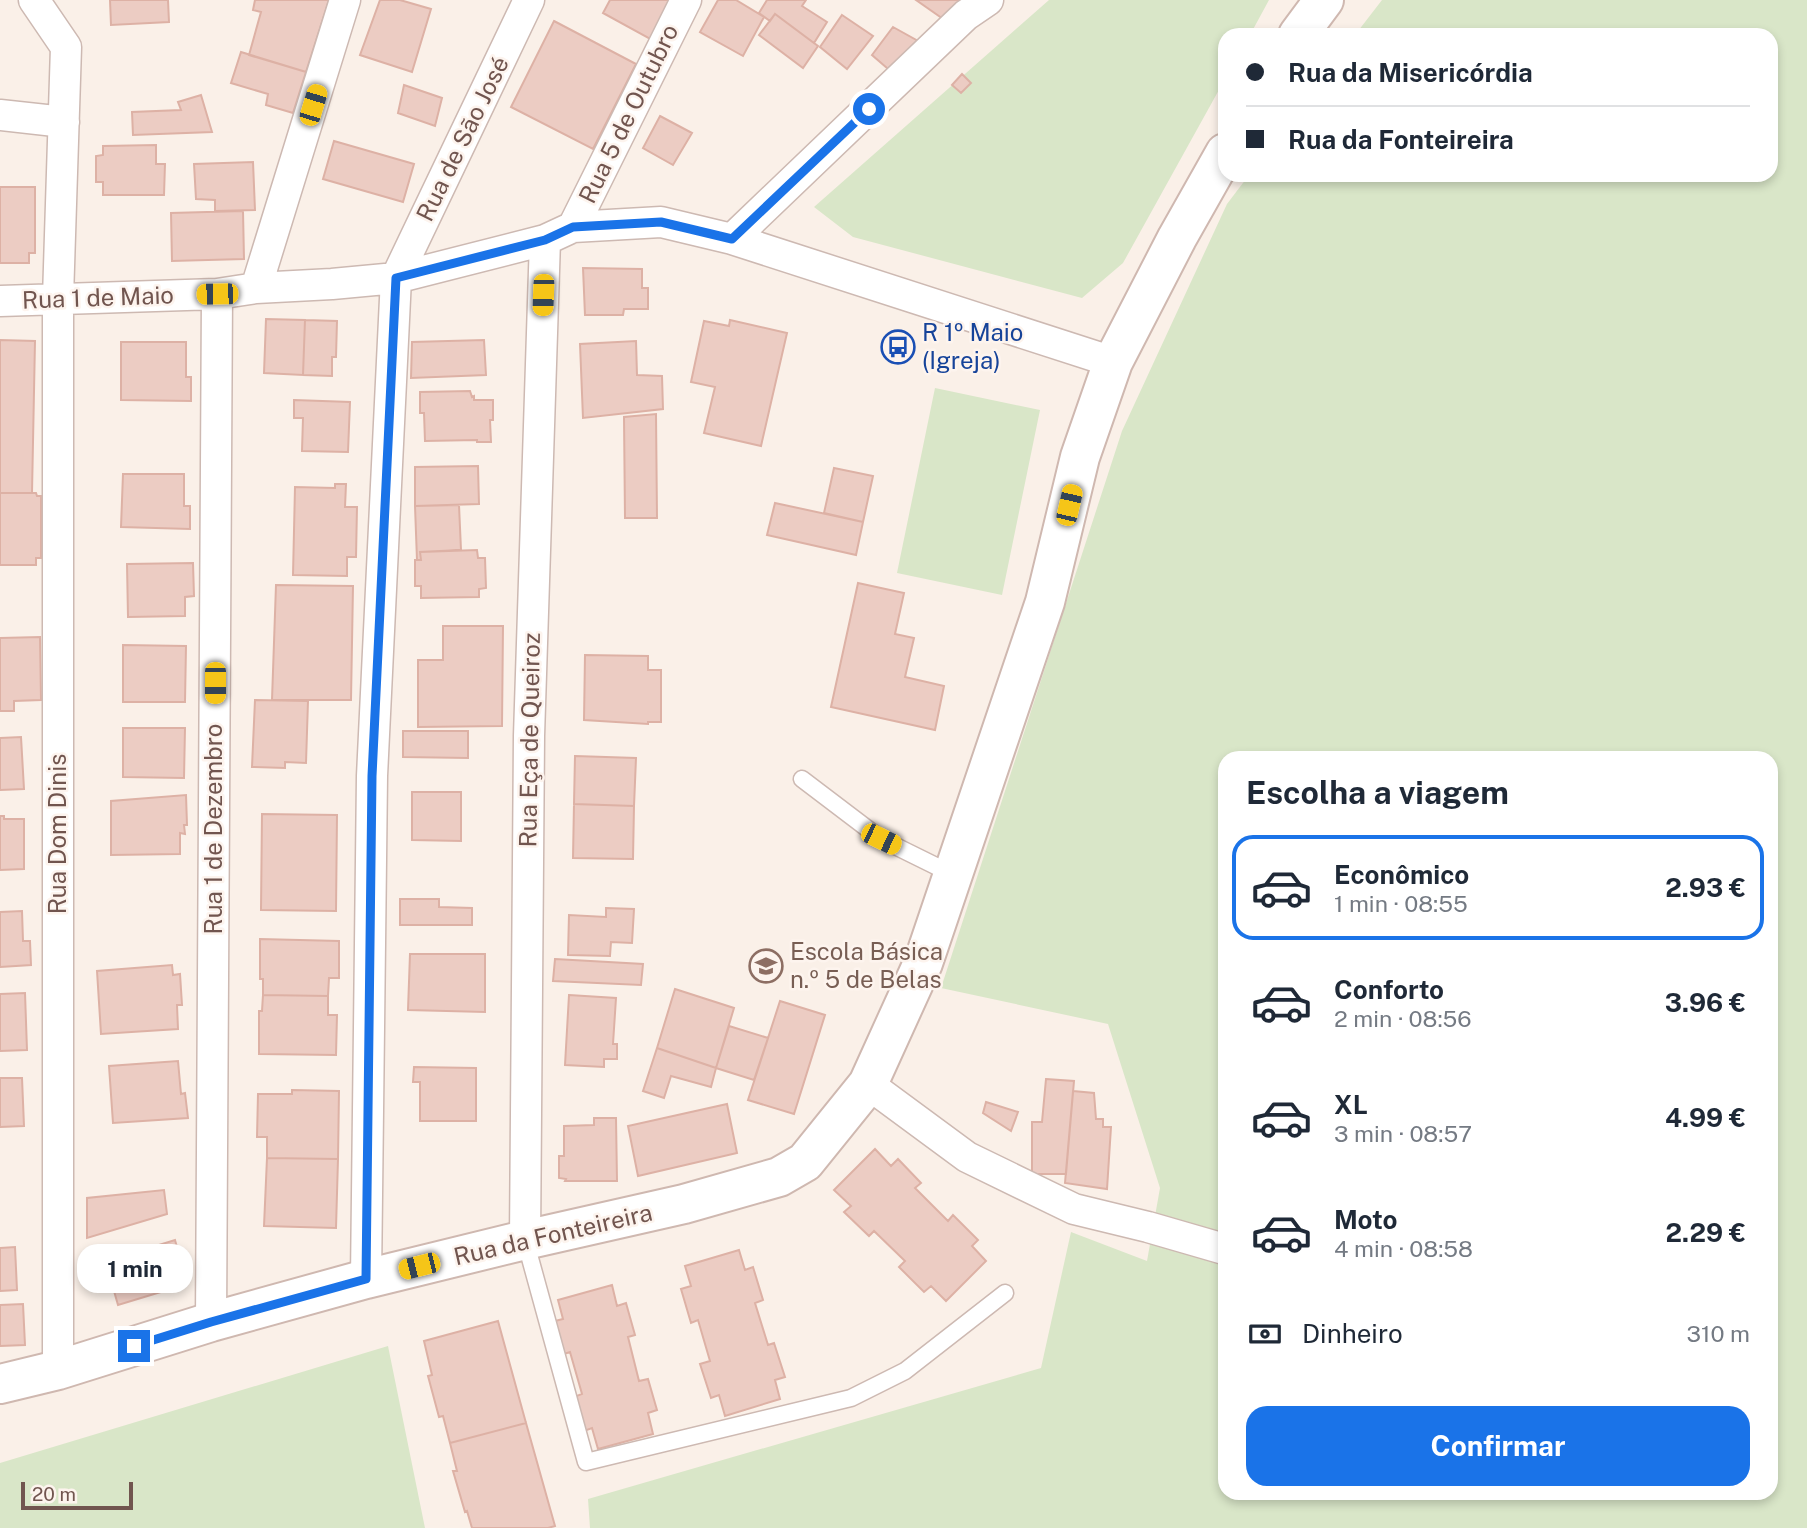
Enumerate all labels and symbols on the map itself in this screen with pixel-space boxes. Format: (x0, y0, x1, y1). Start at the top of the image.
street label: Rua 5 de Outubro (573, 20, 684, 208)
street label: Rua de São José (410, 52, 514, 225)
car (297, 82, 330, 128)
route start (853, 93, 885, 125)
car (532, 274, 555, 316)
street label: Rua 1 de Maio (22, 280, 174, 314)
car (196, 283, 239, 305)
place label: R 1º Maio (Igreja) (922, 318, 1023, 374)
bus stop icon: R 1º Maio (Igreja) (879, 328, 917, 366)
car (1055, 482, 1084, 528)
street label: Rua Eça de Queiroz (513, 632, 545, 848)
car (205, 662, 226, 704)
street label: Rua 1 de Dezembro (199, 724, 227, 934)
street label: Rua Dom Dinis (43, 754, 71, 914)
car (858, 820, 905, 858)
place label: Escola Básica n.º 5 de Belas (790, 937, 943, 993)
school or university icon: Escola Básica n.º 5 de Belas (747, 947, 785, 985)
street label: Rua da Fonteireira (451, 1198, 655, 1270)
callout: 1 min (76, 1244, 192, 1294)
car (397, 1251, 442, 1281)
route end (118, 1330, 150, 1362)
scale bar (21, 1479, 133, 1511)

